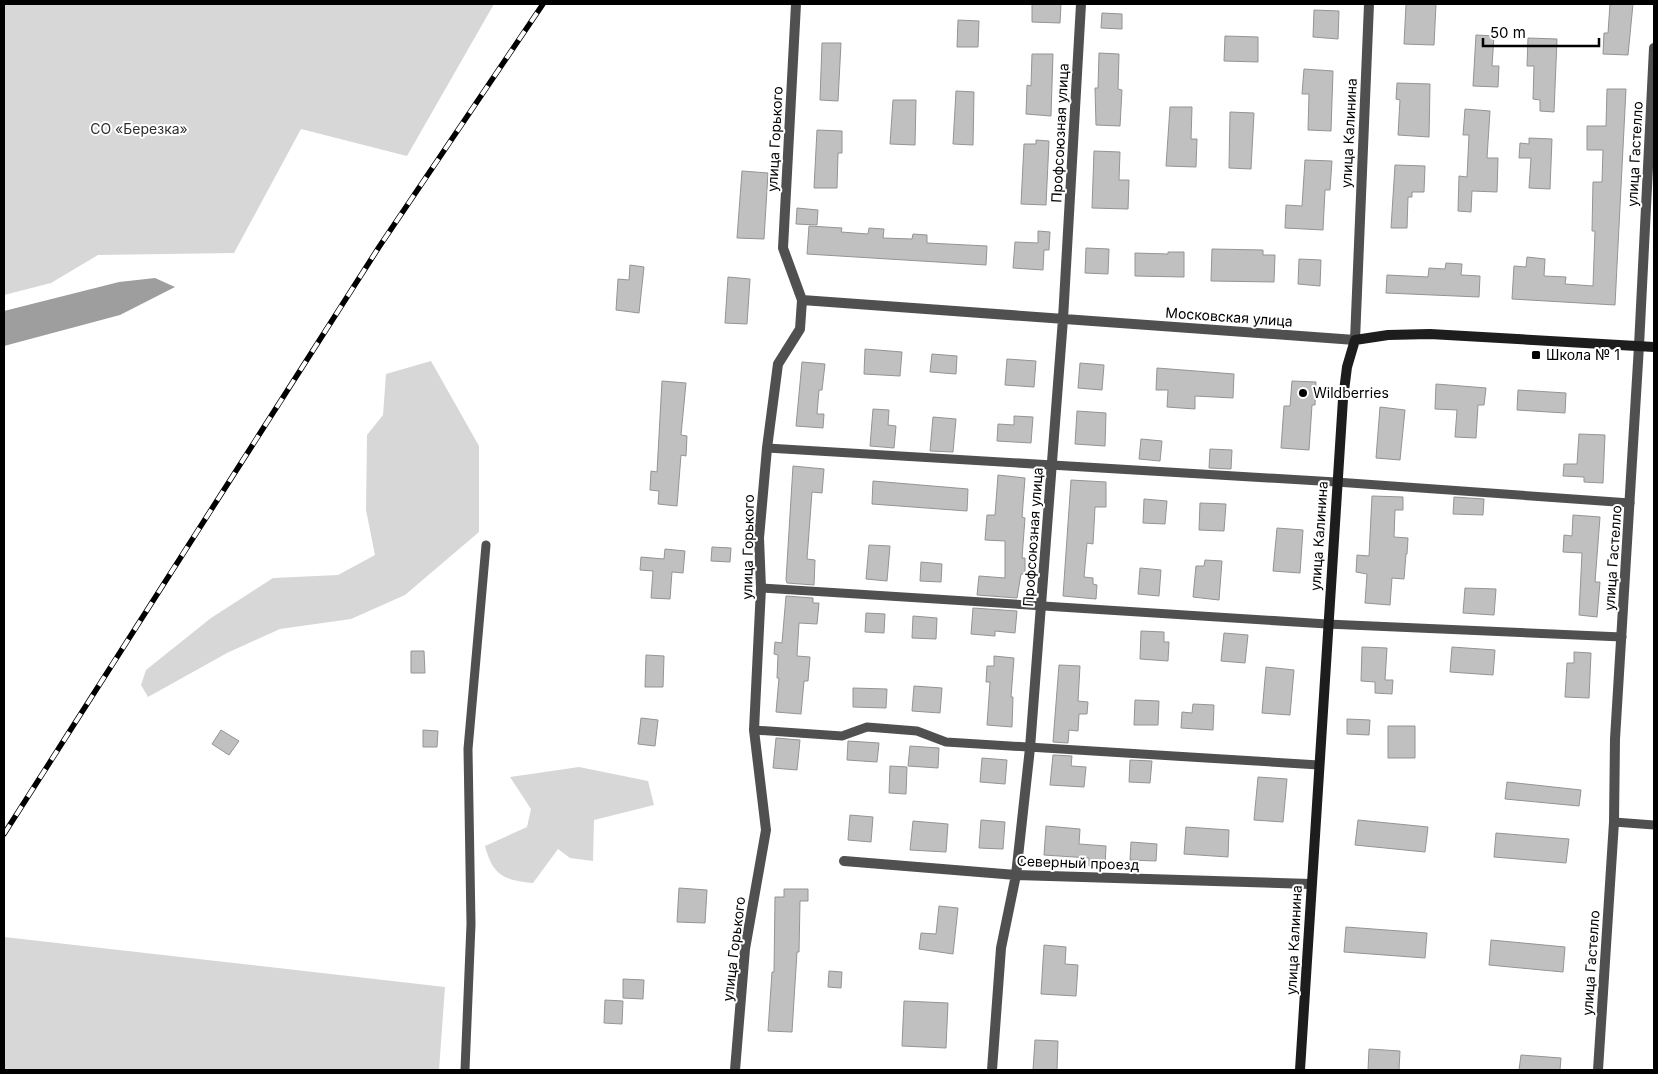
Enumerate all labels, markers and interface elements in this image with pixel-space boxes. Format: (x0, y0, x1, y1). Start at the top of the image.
scale bar (1483, 15, 1599, 47)
text: 50 m (1490, 23, 1526, 42)
street label: Профсоюзная улица (1047, 63, 1072, 203)
street label: улица Калинина (1337, 78, 1360, 188)
street label: улица Горького (763, 86, 786, 192)
street label: улица Гастелло (1623, 101, 1646, 207)
park label: СО «Березка» (90, 120, 188, 137)
street label: Московская улица (1165, 304, 1293, 329)
place label: Школа № 1 (1546, 346, 1620, 363)
marker: Школа № 1 (1530, 349, 1542, 361)
place label: Wildberries (1313, 384, 1389, 401)
marker: Wildberries (1297, 387, 1309, 399)
street label: Профсоюзная улица (1019, 467, 1046, 607)
street label: улица Калинина (1306, 480, 1331, 591)
street label: улица Горького (738, 494, 757, 600)
street label: улица Гастелло (1600, 505, 1625, 611)
street label: Северный проезд (1016, 852, 1140, 873)
street label: улица Калинина (1282, 885, 1305, 995)
street label: улица Горького (719, 896, 748, 1002)
street label: улица Гастелло (1578, 910, 1603, 1016)

